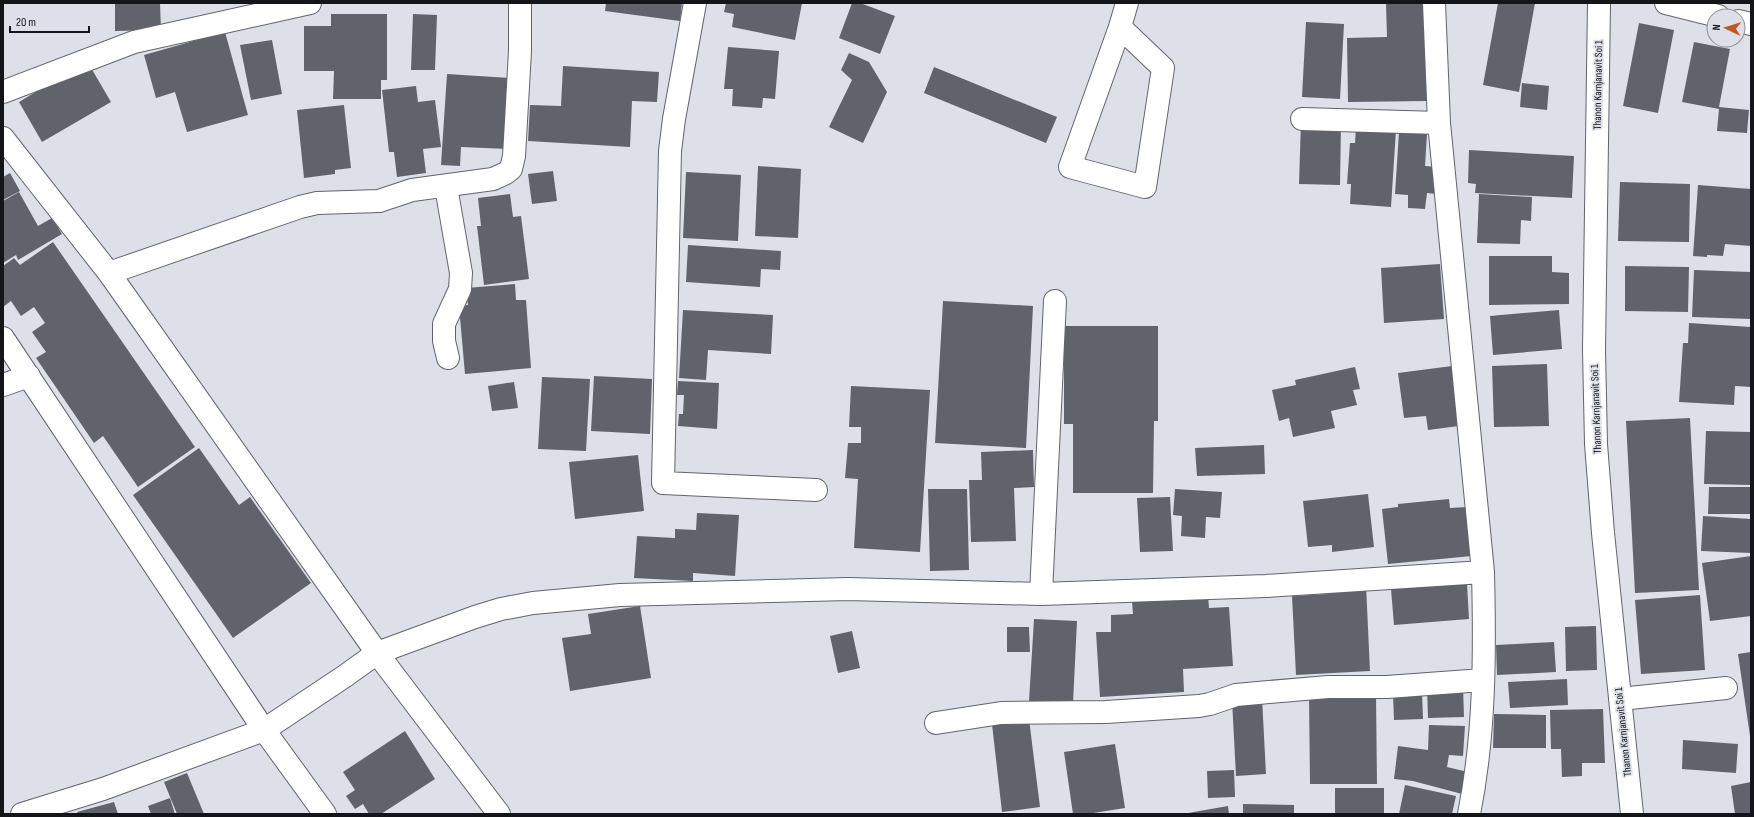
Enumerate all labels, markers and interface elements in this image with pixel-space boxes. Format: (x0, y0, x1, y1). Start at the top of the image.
scale bar (10, 8, 89, 34)
north arrow (1706, 8, 1746, 48)
text: 20 m (16, 15, 36, 30)
text: N (1710, 24, 1723, 31)
street label: Thanon Karnjanavit Soi 1 (1591, 40, 1605, 130)
street label: Thanon Karnjanavit Soi 1 (1588, 364, 1604, 454)
street label: Thanon Karnjanavit Soi 1 (1612, 687, 1634, 777)

